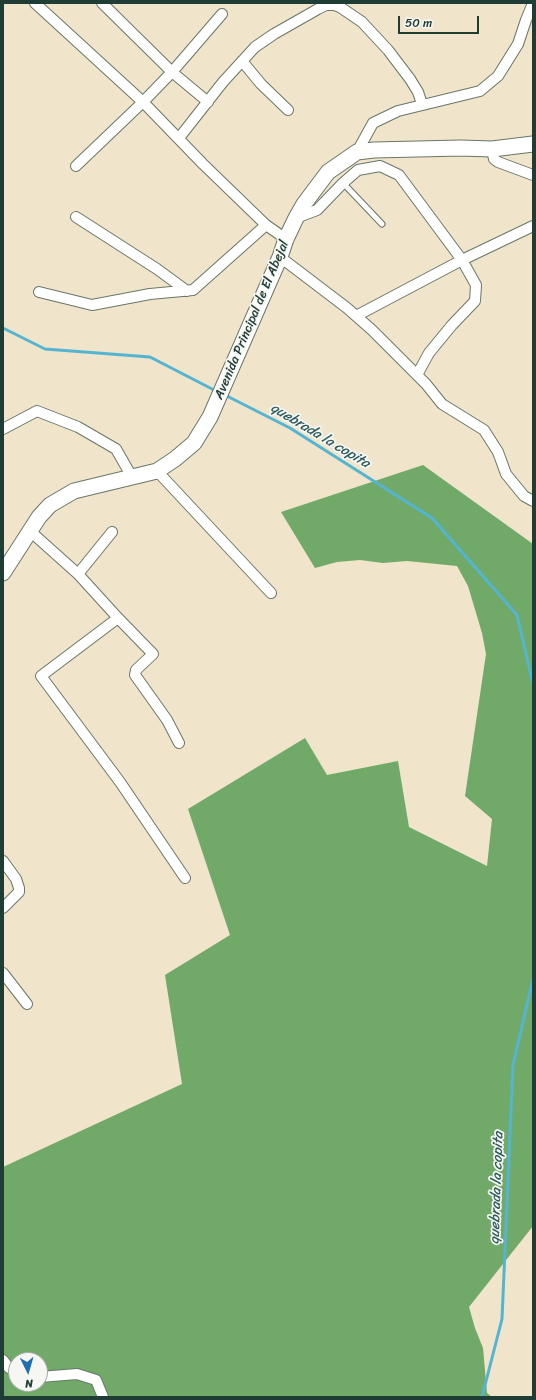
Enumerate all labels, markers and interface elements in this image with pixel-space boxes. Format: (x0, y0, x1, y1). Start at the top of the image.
scale bar (400, 8, 481, 34)
text: 50 m (405, 12, 432, 34)
street label: Avenida Principal de El Abejal (211, 238, 293, 402)
water label: quebrada la copita (267, 400, 373, 472)
water label: quebrada la copita (487, 1131, 507, 1245)
north arrow (8, 1352, 48, 1392)
text: N (24, 1374, 34, 1393)

